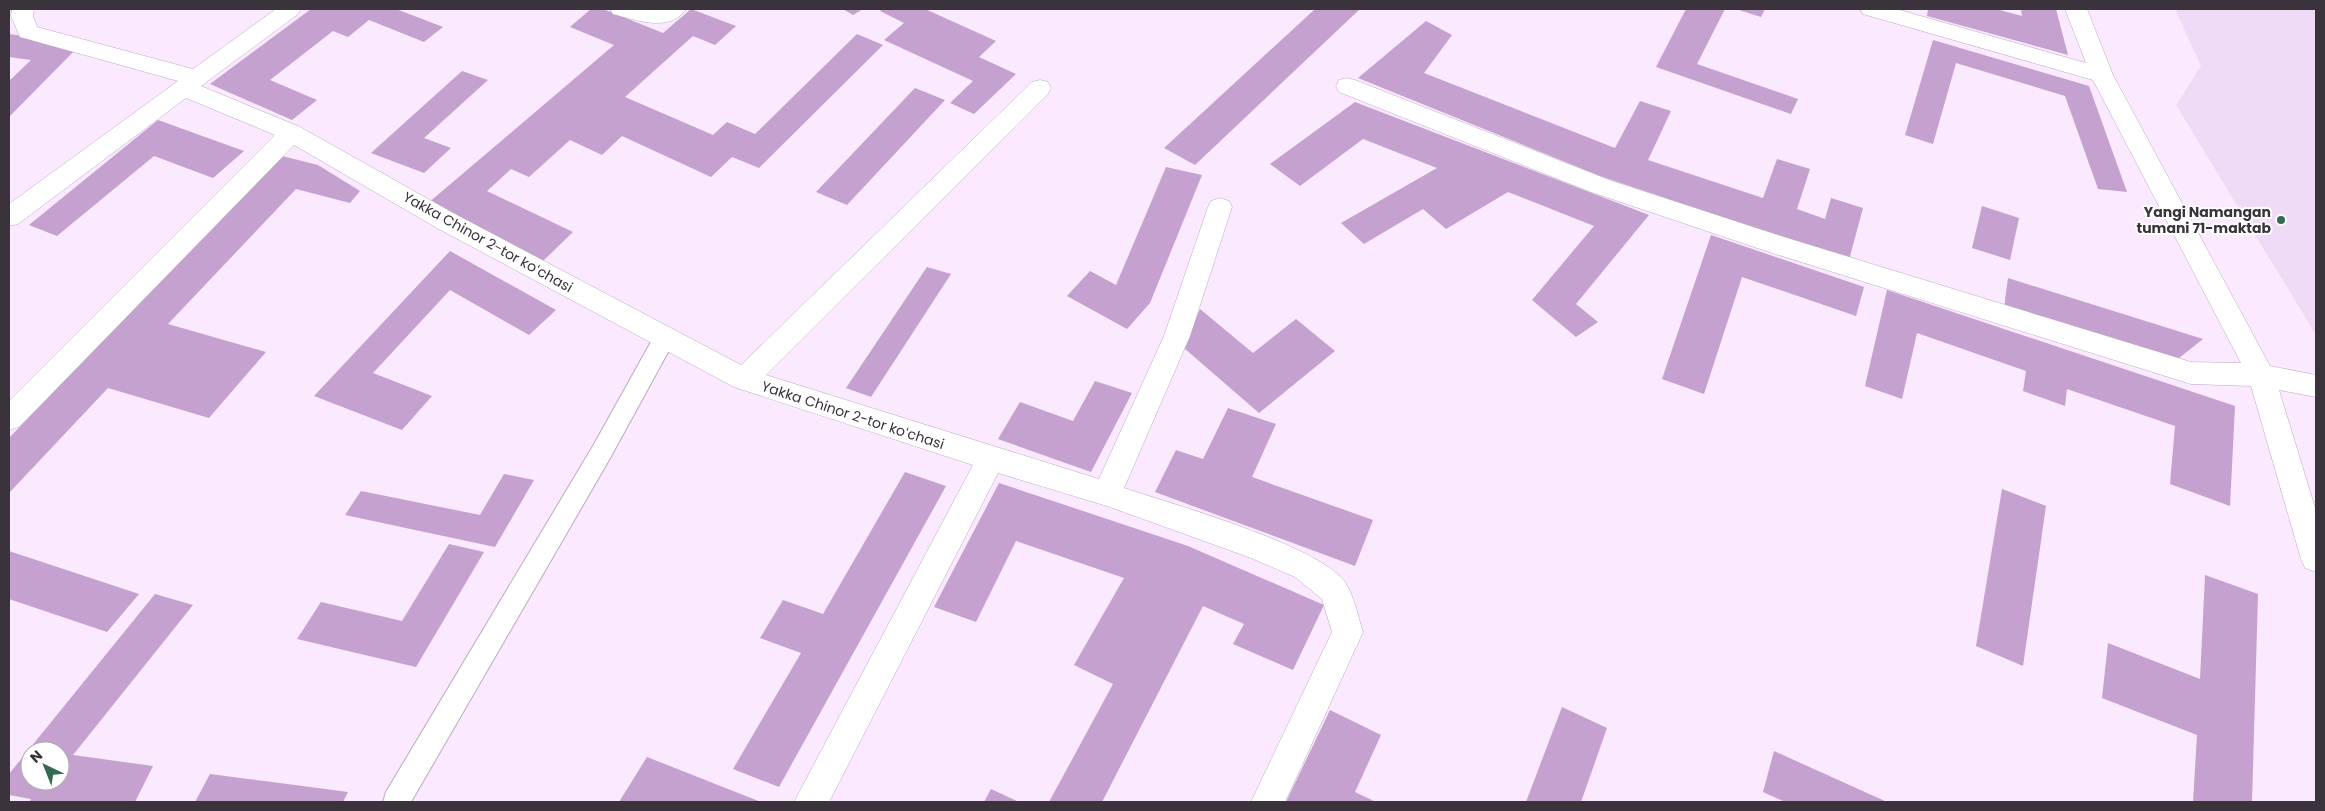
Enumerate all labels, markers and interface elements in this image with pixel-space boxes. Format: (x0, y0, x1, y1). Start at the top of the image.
street label: Yakka Chinor 2-tor koʻchasi (400, 187, 576, 297)
place label: Yangi Namangan tumani 71-maktab (2136, 202, 2271, 238)
marker: Yangi Namangan tumani 71-maktab (2275, 214, 2287, 226)
street label: Yakka Chinor 2-tor koʻchasi (759, 376, 947, 454)
north arrow (20, 741, 70, 791)
text: N (25, 746, 47, 767)

